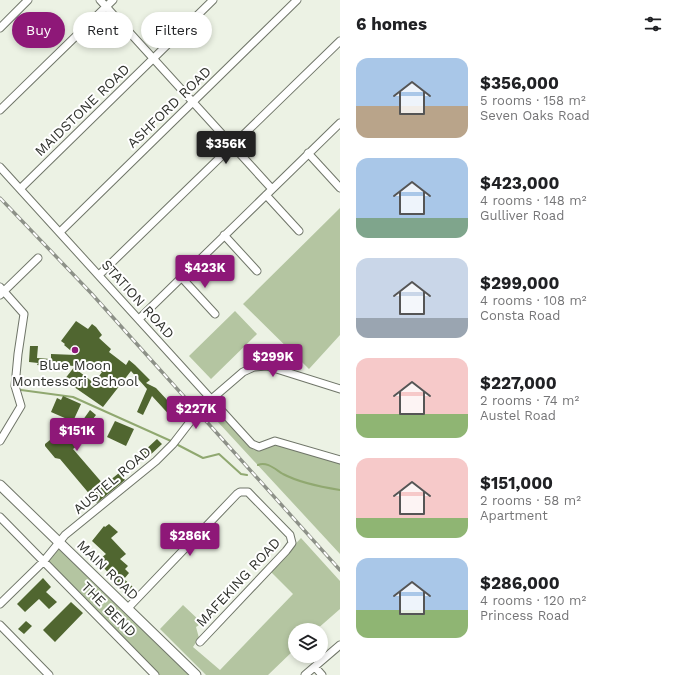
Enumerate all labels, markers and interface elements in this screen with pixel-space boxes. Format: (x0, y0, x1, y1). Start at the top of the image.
chip: Buy (12, 12, 65, 48)
chip: Rent (73, 12, 133, 48)
chip: Filters (141, 12, 212, 48)
icon: filters (642, 13, 664, 35)
text: 6 homes (356, 14, 427, 34)
street label: MAIDSTONE ROAD (31, 61, 133, 159)
street label: ASHFORD ROAD (124, 63, 214, 151)
text: $356,000 (480, 73, 559, 93)
icon: home (388, 74, 436, 122)
text: 5 rooms · 158 m² (480, 93, 586, 108)
text: Seven Oaks Road (480, 108, 590, 123)
pin: $356K (198, 131, 254, 165)
text: $356K (206, 136, 246, 151)
text: $423,000 (480, 173, 560, 193)
icon: home (388, 174, 436, 222)
text: 4 rooms · 148 m² (480, 193, 586, 208)
text: Gulliver Road (480, 208, 564, 223)
pin: $423K (177, 255, 233, 289)
street label: STATION ROAD (98, 256, 178, 342)
text: $423K (184, 260, 226, 275)
text: $299,000 (480, 273, 560, 293)
icon: home (388, 274, 436, 322)
text: 4 rooms · 108 m² (480, 293, 587, 308)
text: Consta Road (480, 308, 560, 323)
pin: $299K (245, 344, 301, 378)
marker: Blue Moon Montessori School (70, 345, 80, 355)
text: $299K (252, 349, 294, 364)
place label: Blue Moon Montessori School (12, 357, 139, 389)
text: $227,000 (480, 373, 557, 393)
icon: home (388, 374, 436, 422)
text: 2 rooms · 74 m² (480, 393, 579, 408)
pin: $227K (168, 396, 224, 430)
text: $227K (176, 401, 216, 416)
text: Austel Road (480, 408, 556, 423)
pin: $151K (49, 418, 105, 452)
text: $151K (59, 423, 95, 438)
street label: AUSTEL ROAD (70, 443, 154, 517)
text: $151,000 (480, 473, 553, 493)
icon: home (388, 474, 436, 522)
text: 2 rooms · 58 m² (480, 493, 581, 508)
text: Apartment (480, 508, 548, 523)
pin: $286K (162, 523, 218, 557)
text: $286K (169, 528, 211, 543)
street label: MAFEKING ROAD (193, 534, 283, 630)
street label: MAIN ROAD (74, 537, 142, 603)
text: $286,000 (480, 573, 560, 593)
icon: home (388, 574, 436, 622)
street label: THE BEND (78, 578, 140, 640)
text: 4 rooms · 120 m² (480, 593, 586, 608)
text: Princess Road (480, 608, 569, 623)
map controls (288, 623, 328, 663)
button: layers (288, 623, 328, 663)

